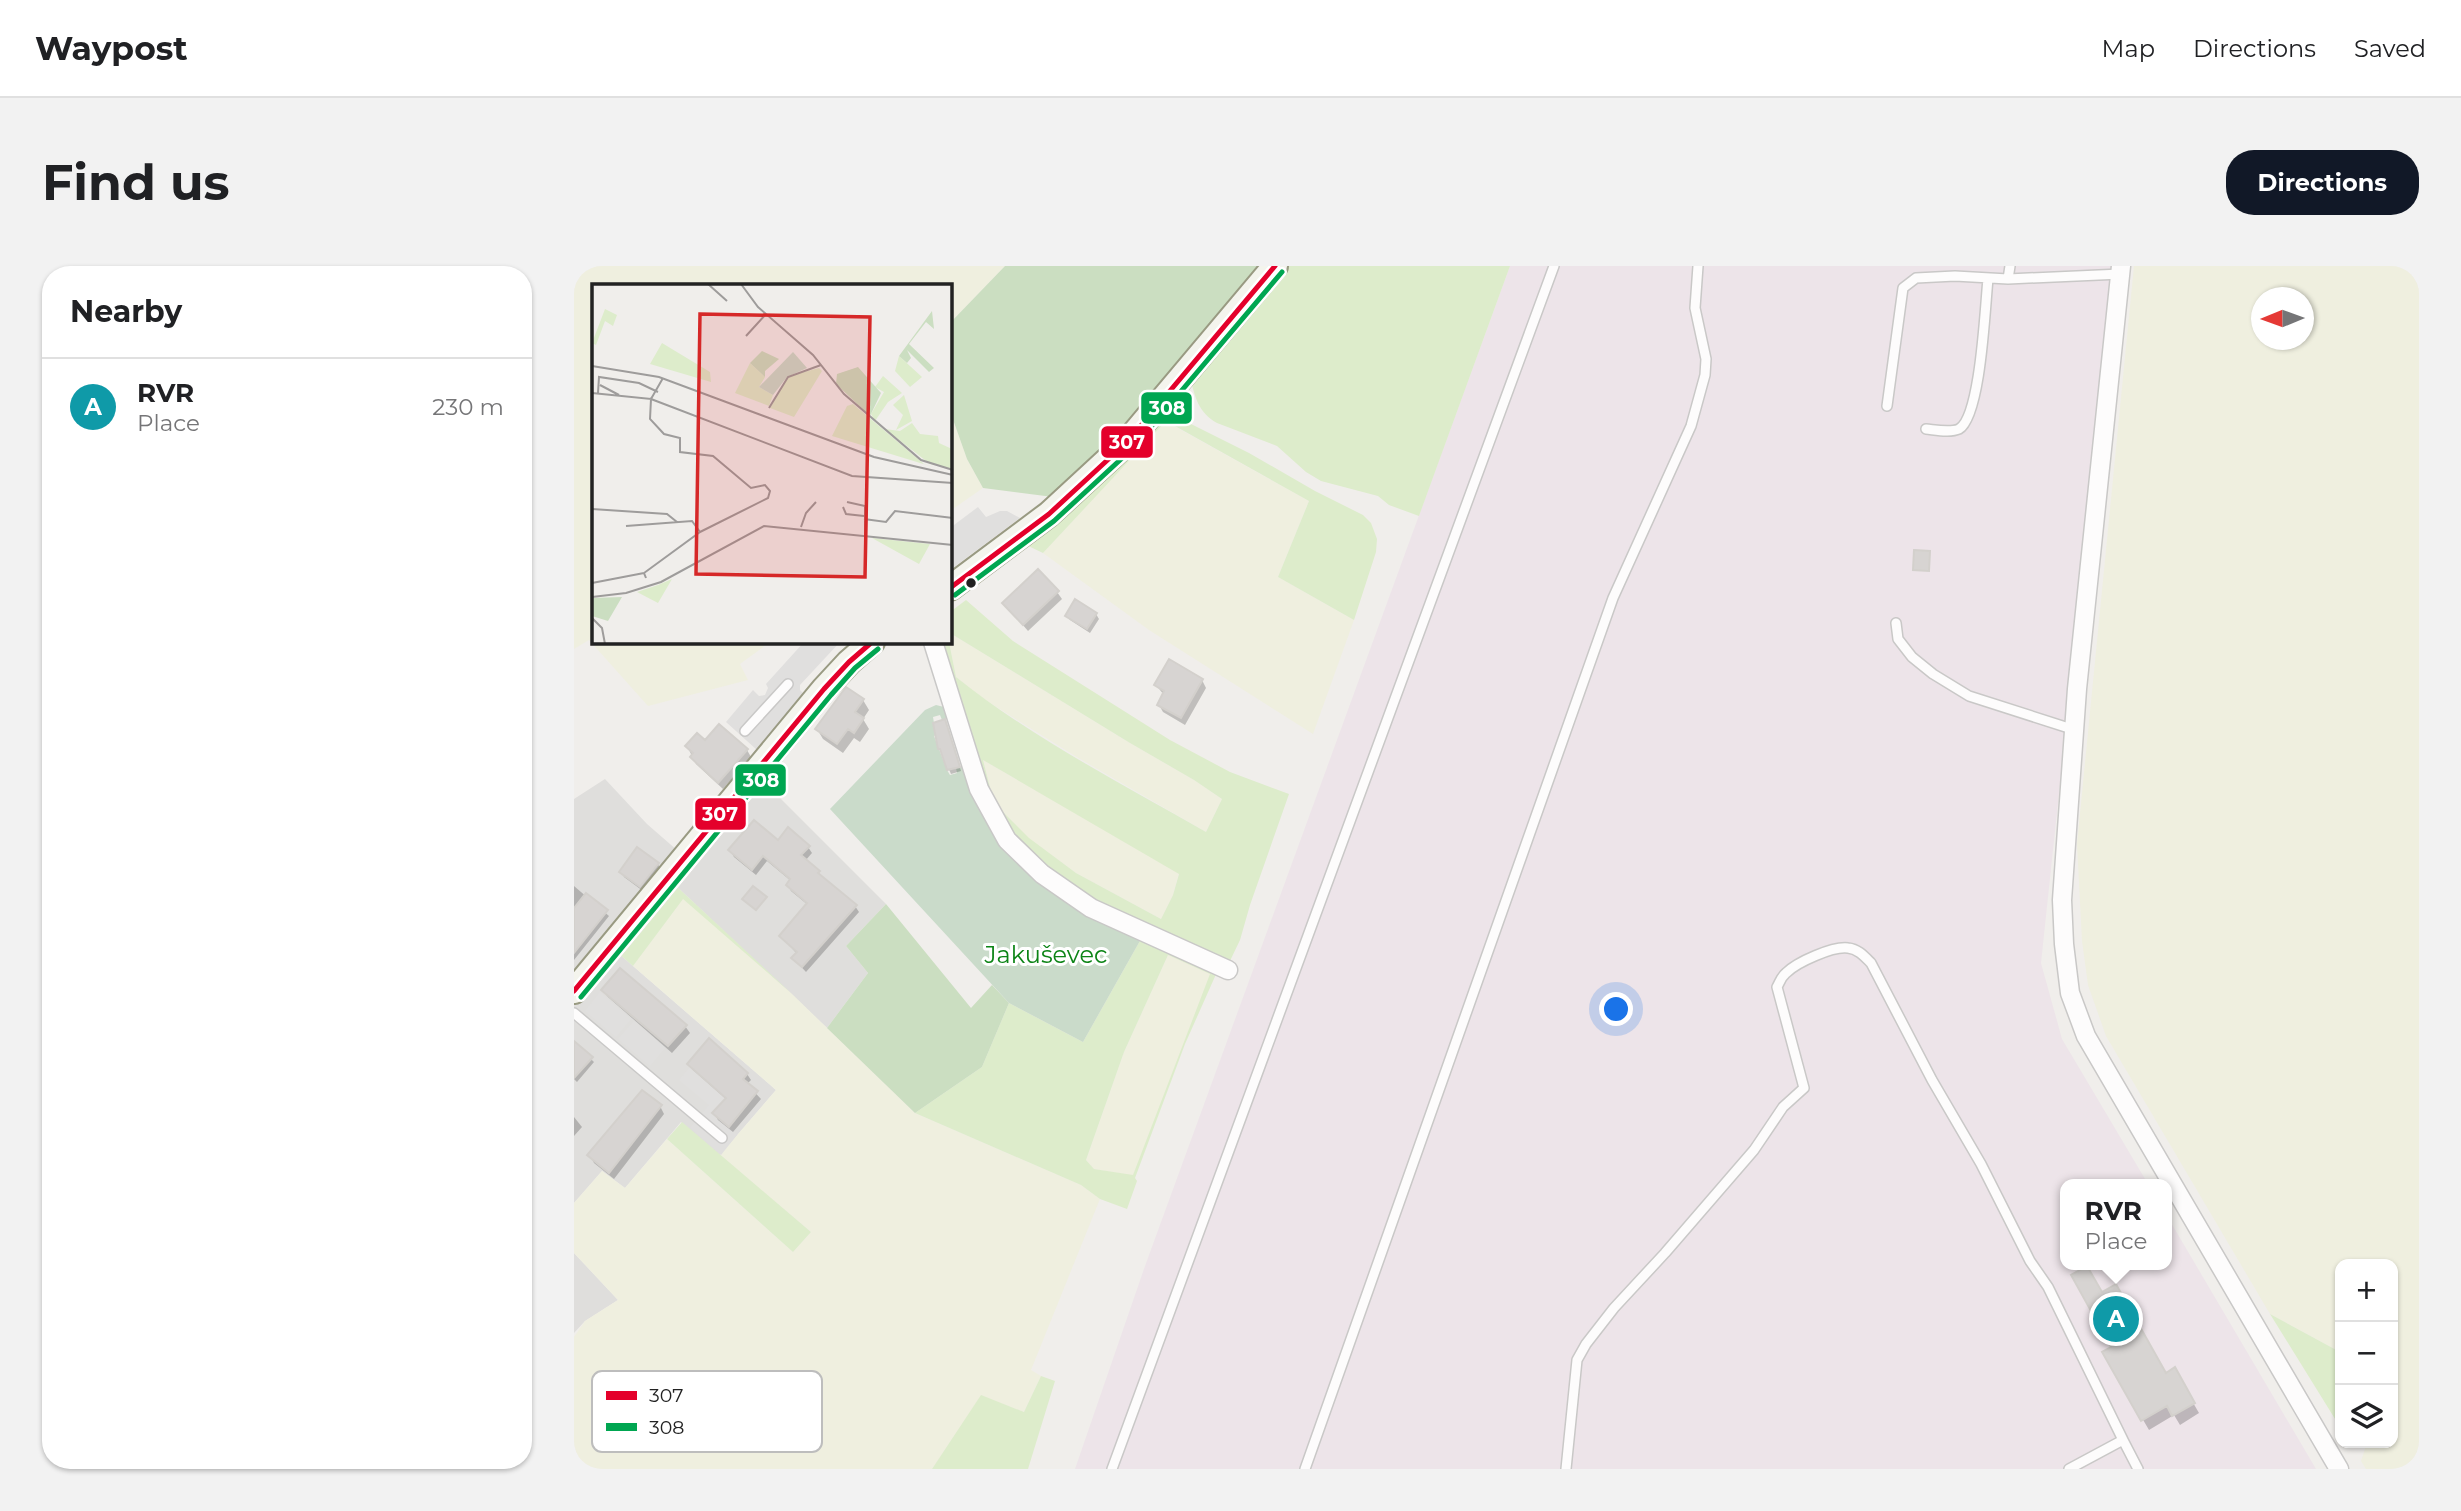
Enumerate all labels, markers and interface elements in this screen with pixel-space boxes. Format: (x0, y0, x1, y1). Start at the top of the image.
text: Waypost (35, 28, 188, 68)
text: Map (2102, 34, 2155, 63)
text: Directions (2193, 34, 2316, 63)
text: Saved (2354, 34, 2426, 63)
button: Directions (2226, 150, 2419, 215)
text: Find us (42, 153, 230, 212)
inset map (592, 284, 952, 644)
north arrow (2251, 287, 2314, 350)
text: Nearby (70, 293, 182, 330)
text: RVR (137, 377, 194, 409)
line badge: 308 (1140, 391, 1193, 425)
text: A (84, 393, 102, 421)
text: 230 m (432, 393, 504, 421)
text: 308 (1148, 397, 1185, 420)
text: Place (137, 409, 200, 437)
line badge: 307 (1100, 425, 1154, 459)
text: 307 (1108, 431, 1145, 454)
unlabelled marker (964, 576, 978, 590)
line badge: 308 (734, 763, 787, 797)
text: 308 (742, 769, 779, 792)
line badge: 307 (694, 797, 747, 831)
text: 307 (701, 803, 738, 826)
park label: Jakuševec (983, 940, 1108, 969)
your location (1599, 992, 1633, 1026)
popup (2060, 1179, 2172, 1270)
text: RVR (2085, 1195, 2142, 1227)
text: Place (2085, 1227, 2147, 1255)
map controls (2335, 1259, 2398, 1448)
button: + (2335, 1259, 2398, 1322)
pin: A (2093, 1293, 2139, 1345)
button: − (2335, 1322, 2398, 1385)
legend (592, 1371, 822, 1452)
text: 307 (649, 1384, 683, 1407)
button: layers (2335, 1385, 2398, 1448)
text: 308 (649, 1416, 684, 1439)

